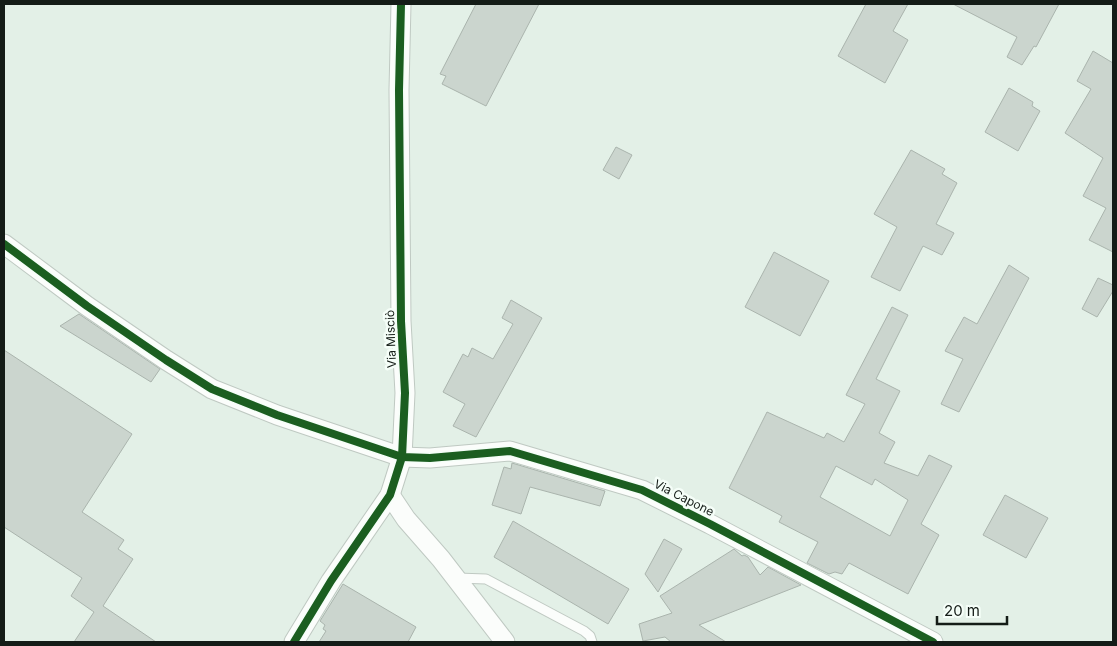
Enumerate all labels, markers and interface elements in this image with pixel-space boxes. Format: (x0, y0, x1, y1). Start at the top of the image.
street label: Via Misciò (382, 310, 399, 368)
street label: Via Capone (652, 476, 717, 519)
scale bar (937, 594, 1007, 626)
text: 20 m (944, 601, 980, 620)

